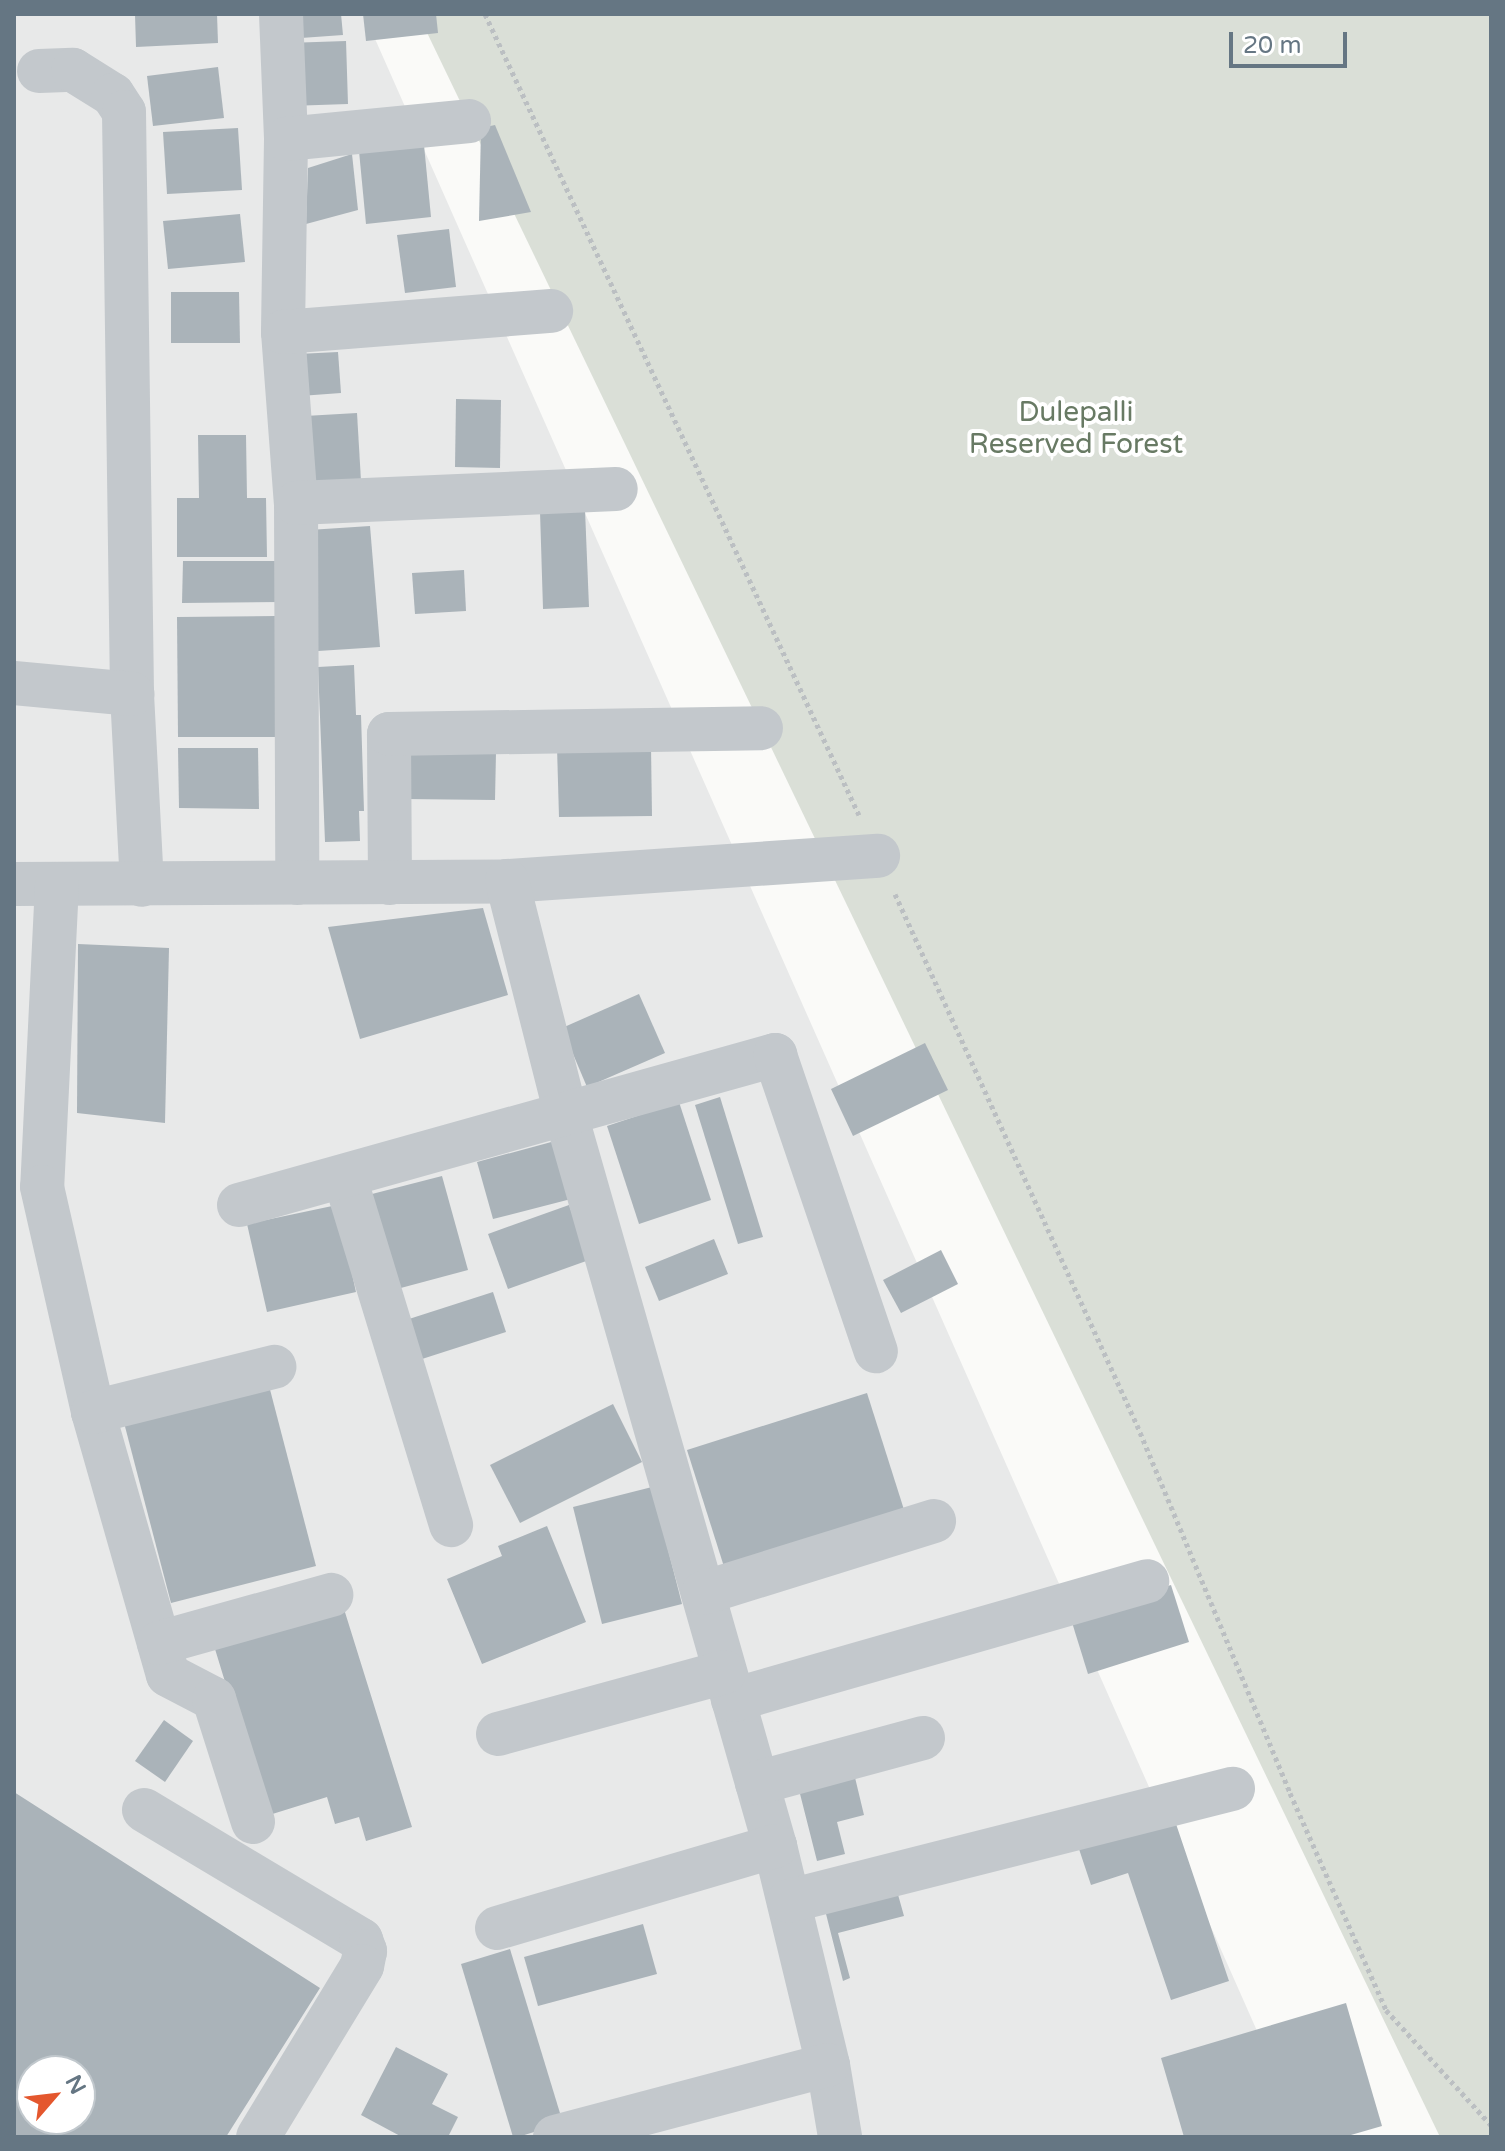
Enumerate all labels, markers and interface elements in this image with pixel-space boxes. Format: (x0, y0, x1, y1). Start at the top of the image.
scale bar (1233, 16, 1351, 66)
text: 20 m (1243, 31, 1301, 60)
park label: Dulepalli Reserved Forest (969, 395, 1183, 461)
north arrow (16, 2055, 96, 2135)
text: N (60, 2071, 91, 2099)

